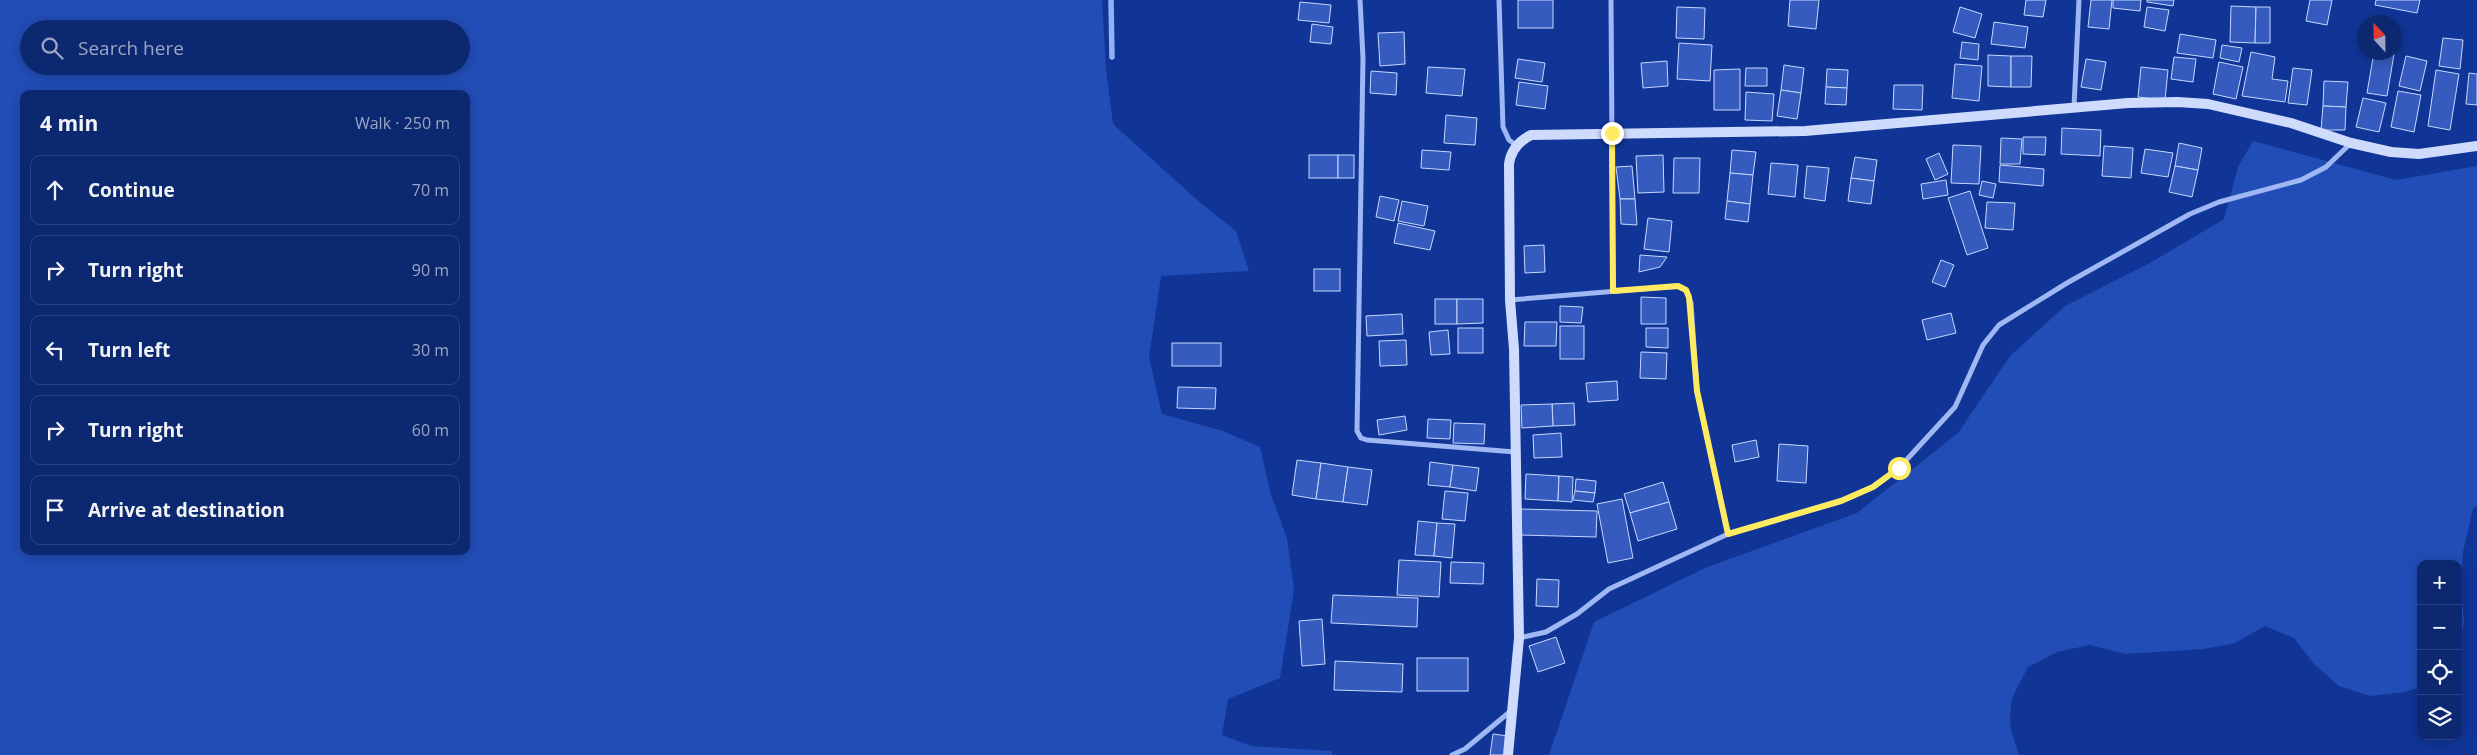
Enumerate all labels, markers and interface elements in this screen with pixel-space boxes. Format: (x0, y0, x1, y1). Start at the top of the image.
north arrow (2357, 15, 2402, 60)
search box (20, 20, 470, 75)
icon: search (38, 34, 66, 62)
text: Search here (78, 35, 184, 61)
text: 4 min (40, 109, 98, 137)
text: Walk · 250 m (355, 112, 450, 134)
route end (1601, 122, 1624, 145)
icon: ahead (41, 176, 69, 204)
text: Continue (88, 177, 175, 203)
text: 70 m (412, 179, 449, 201)
icon: right (41, 256, 69, 284)
text: Turn right (88, 257, 183, 283)
text: 90 m (412, 259, 449, 281)
icon: left (41, 336, 69, 364)
text: Turn left (88, 337, 170, 363)
text: 30 m (412, 339, 449, 361)
icon: right (41, 416, 69, 444)
text: Turn right (88, 417, 183, 443)
text: 60 m (412, 419, 449, 441)
route start (1888, 457, 1911, 480)
icon: arrive (41, 496, 69, 524)
text: Arrive at destination (88, 497, 285, 523)
map controls (2417, 560, 2462, 740)
button: + (2417, 560, 2462, 605)
button: − (2417, 605, 2462, 650)
button: locate (2417, 650, 2462, 695)
button: layers (2417, 695, 2462, 740)

